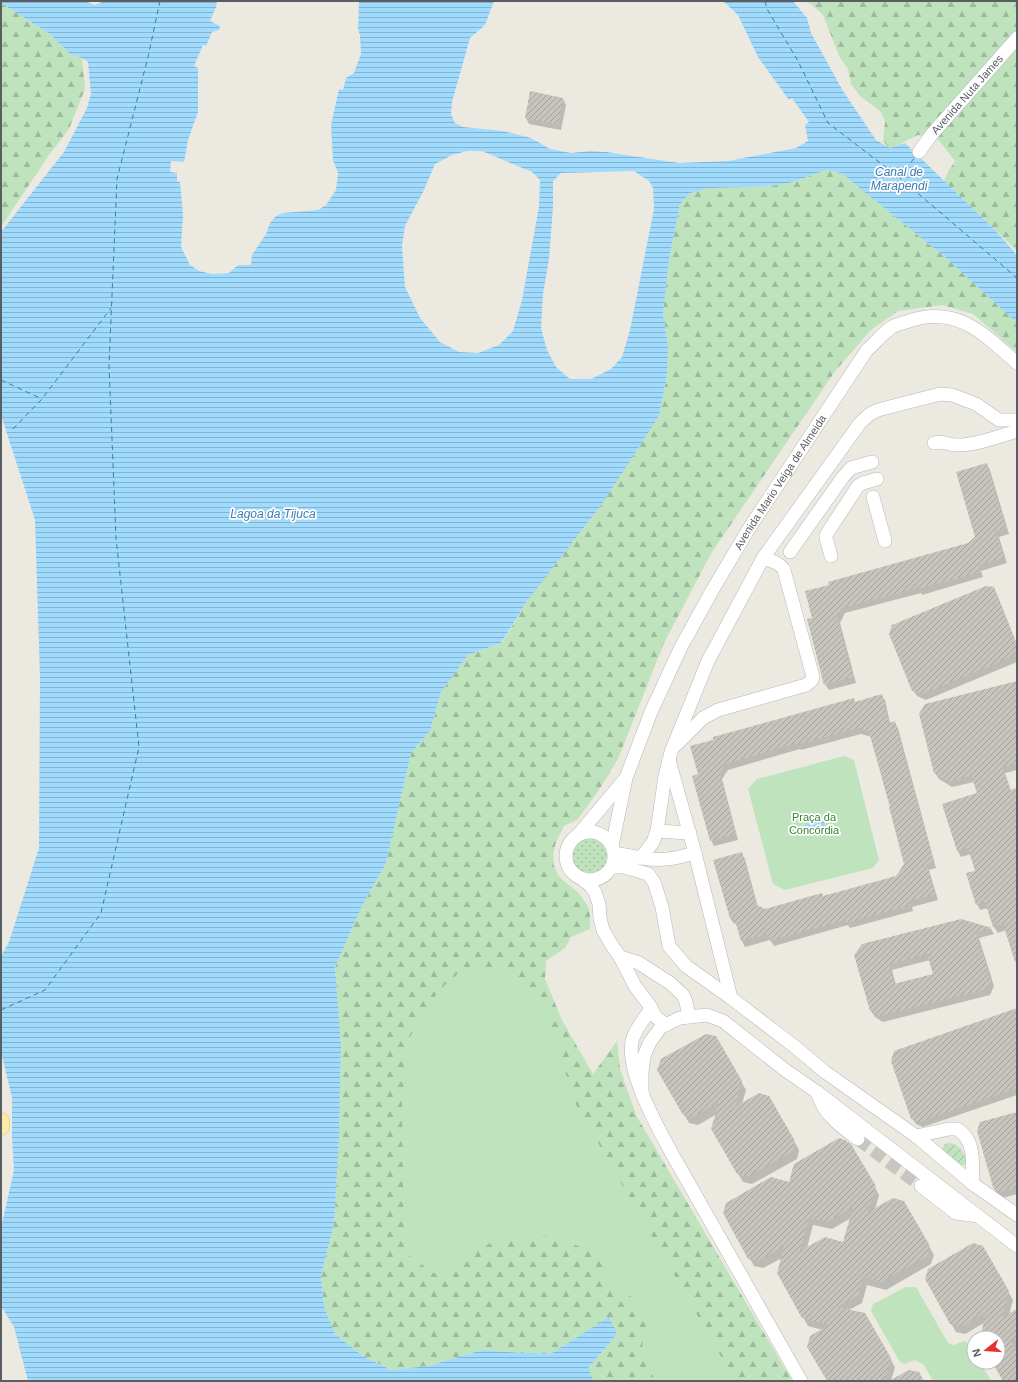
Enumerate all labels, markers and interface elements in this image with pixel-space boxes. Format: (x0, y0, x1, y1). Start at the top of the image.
street label: Avenida Nuta James (929, 52, 1005, 136)
water label: Canal de Marapendi (871, 165, 928, 193)
street label: Avenida Mario Veiga de Almeida (732, 412, 829, 552)
water label: Lagoa da Tijuca (230, 507, 316, 521)
park label: Praça da Concórdia (789, 811, 840, 836)
north arrow (966, 1330, 1006, 1370)
text: N (970, 1347, 983, 1358)

